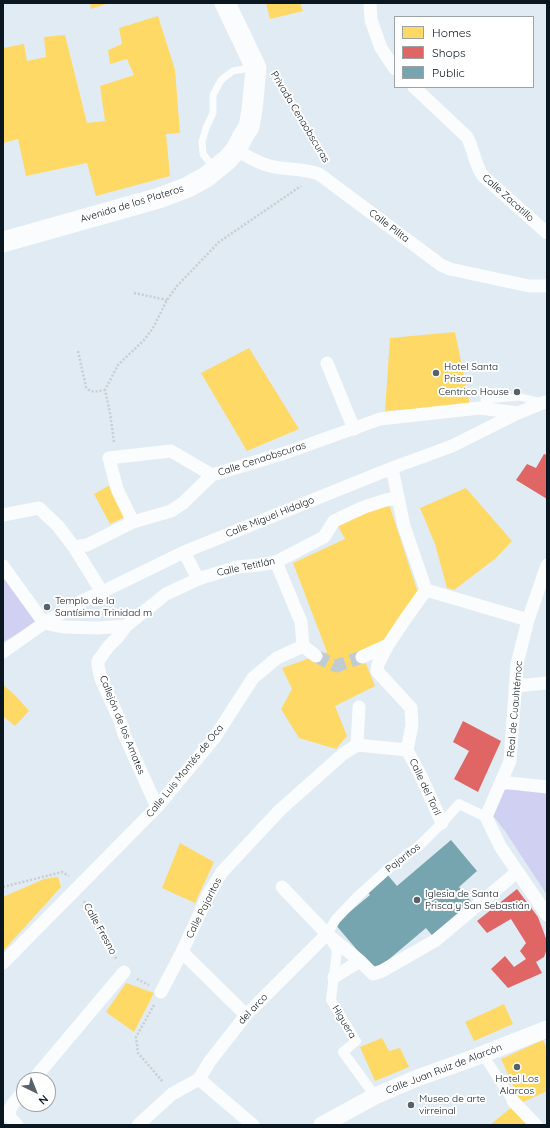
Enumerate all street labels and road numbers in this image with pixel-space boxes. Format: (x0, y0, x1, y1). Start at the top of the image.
street label: Privada Cenaobscuras (268, 69, 332, 165)
street label: Calle Zacatillo (480, 172, 536, 224)
street label: Avenida de los Plateros (79, 183, 185, 225)
street label: Calle Pilita (366, 207, 412, 245)
street label: Calle Cenaobscuras (217, 439, 307, 479)
street label: Calle Miguel Hidalgo (224, 494, 316, 540)
street label: Calle Tetitlán (216, 555, 276, 579)
street label: Real de Cuauhtémoc (505, 660, 525, 758)
street label: Callejón de los Amates (97, 674, 147, 776)
street label: Calle Luis Montés de Oca (144, 722, 226, 820)
street label: Calle del Toril (407, 757, 443, 817)
street label: Pajaritos (383, 841, 423, 875)
street label: Calle Pajaritos (184, 876, 224, 940)
street label: Calle Fresno (81, 901, 119, 957)
street label: del arco (236, 991, 270, 1027)
street label: Higuera (329, 1003, 359, 1041)
street label: Calle Juan Ruiz de Alarcón (384, 1041, 504, 1097)

